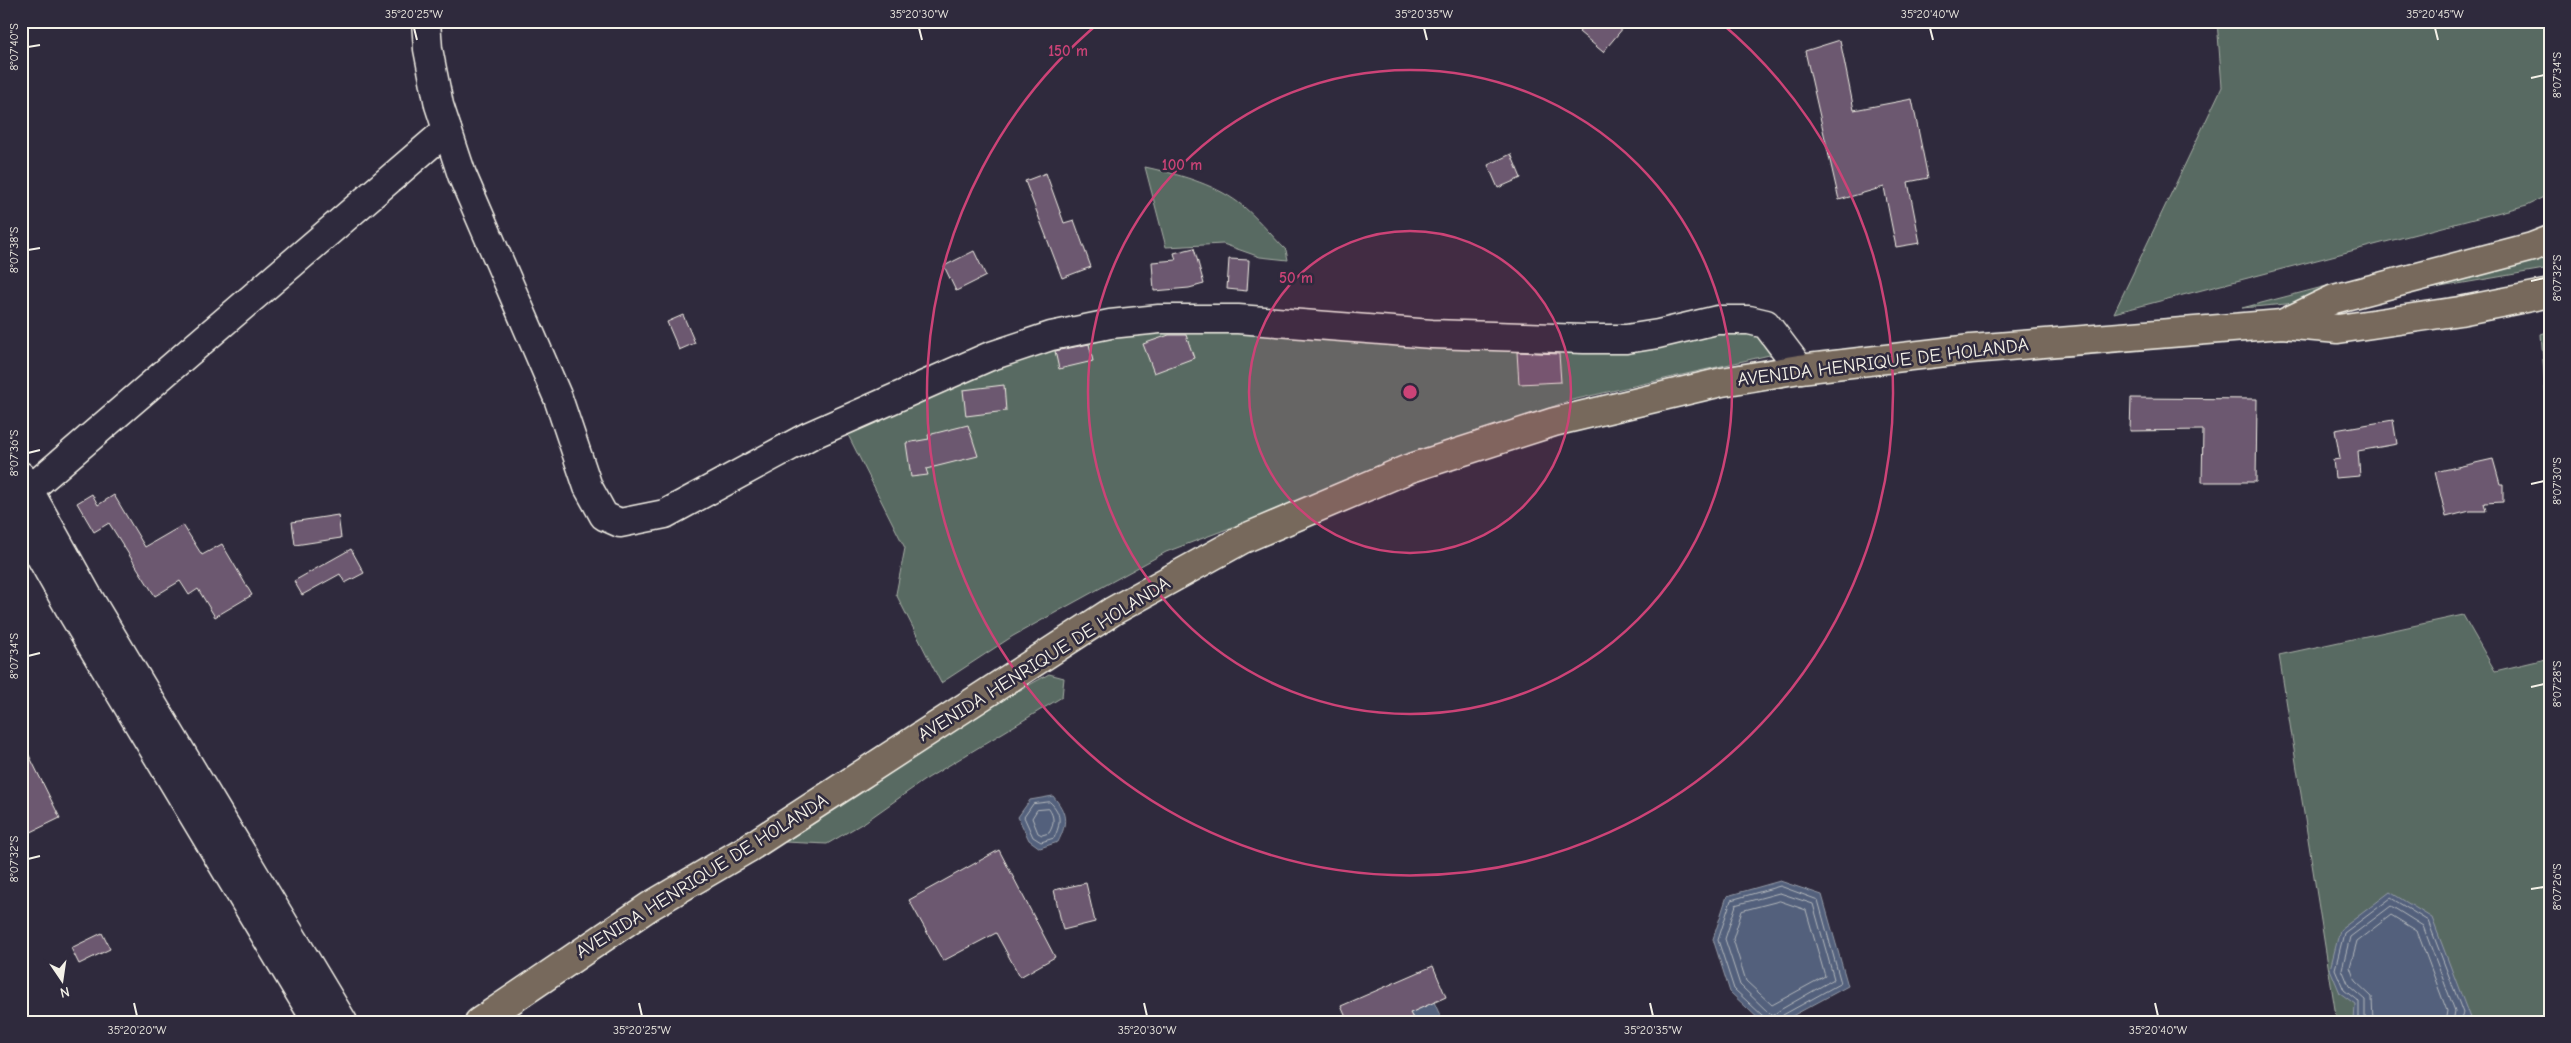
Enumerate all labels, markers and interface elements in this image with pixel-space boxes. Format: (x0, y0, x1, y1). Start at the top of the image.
text: 35°20'25"W (385, 7, 444, 21)
text: 35°20'30"W (890, 7, 949, 21)
text: 35°20'35"W (1395, 7, 1453, 21)
text: 35°20'40"W (1901, 7, 1960, 21)
text: 35°20'45"W (2406, 7, 2464, 21)
text: 8°07'40"S (7, 23, 21, 71)
text: 150 m (1048, 42, 1088, 60)
text: 8°07'34"S (2550, 51, 2564, 98)
text: 100 m (1162, 156, 1202, 174)
text: 8°07'38"S (7, 226, 21, 273)
text: 8°07'32"S (2550, 254, 2564, 301)
text: 50 m (1279, 269, 1313, 287)
street label: AVENIDA HENRIQUE DE HOLANDA (1736, 333, 2030, 391)
centre of rings (1401, 383, 1419, 401)
text: 8°07'36"S (7, 429, 21, 476)
text: 8°07'30"S (2550, 457, 2564, 505)
street label: AVENIDA HENRIQUE DE HOLANDA (914, 572, 1174, 746)
text: 8°07'34"S (7, 632, 21, 679)
text: 8°07'28"S (2550, 660, 2564, 707)
street label: AVENIDA HENRIQUE DE HOLANDA (572, 789, 832, 963)
text: 8°07'32"S (7, 835, 21, 882)
text: 8°07'26"S (2550, 863, 2564, 911)
north arrow (38, 956, 88, 1006)
text: N (58, 983, 71, 1001)
text: 35°20'20"W (108, 1023, 167, 1037)
text: 35°20'25"W (613, 1023, 672, 1037)
text: 35°20'30"W (1118, 1023, 1177, 1037)
text: 35°20'35"W (1624, 1023, 1682, 1037)
text: 35°20'40"W (2129, 1023, 2188, 1037)

